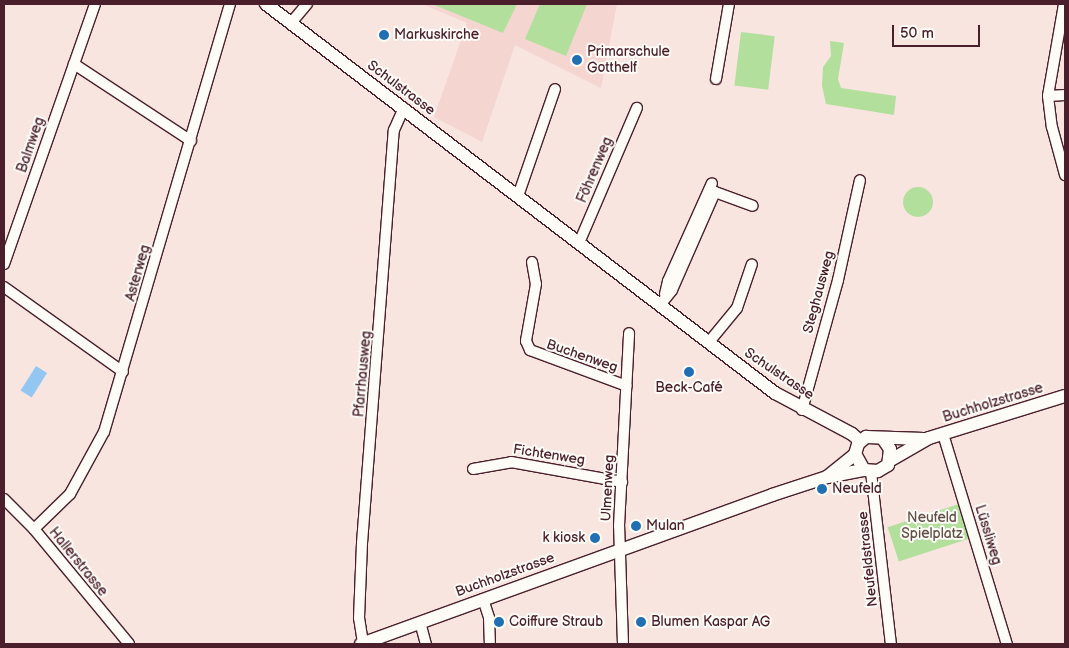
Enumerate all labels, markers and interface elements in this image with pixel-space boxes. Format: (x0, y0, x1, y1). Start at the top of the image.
scale bar (894, 15, 982, 47)
text: 50 m (900, 24, 934, 43)
place label: Markuskirche (394, 27, 479, 43)
marker: Markuskirche (378, 29, 390, 41)
place label: Primarschule Gotthelf (587, 44, 670, 76)
marker: Primarschule Gotthelf (571, 54, 583, 66)
street label: Schulstrasse (364, 57, 438, 119)
street label: Balmweg (14, 115, 48, 175)
street label: Föhrenweg (574, 134, 616, 206)
street label: Asterweg (122, 243, 154, 303)
street label: Steghausweg (800, 249, 838, 335)
street label: Pfarrhausweg (351, 330, 375, 418)
street label: Buchenweg (544, 336, 620, 376)
street label: Schulstrasse (741, 345, 817, 403)
marker: Beck-Café (683, 366, 695, 378)
place label: Beck-Café (655, 380, 723, 396)
street label: Buchholzstrasse (941, 380, 1045, 426)
street label: Fichtenweg (512, 441, 586, 469)
street label: Ulmenweg (598, 454, 618, 522)
place label: Neufeld (832, 481, 882, 497)
marker: Neufeld (816, 483, 828, 495)
street label: Lüssliweg (971, 503, 1005, 567)
street label: Neufeldstrasse (855, 510, 881, 608)
park label: Neufeld Spielplatz (901, 510, 963, 542)
place label: Mulan (646, 518, 685, 534)
marker: Mulan (630, 520, 642, 532)
street label: Hallerstrasse (45, 524, 111, 600)
place label: k kiosk (542, 530, 585, 546)
marker: k kiosk (589, 532, 601, 544)
street label: Buchholzstrasse (453, 549, 557, 601)
place label: Coiffure Straub (509, 614, 603, 630)
place label: Blumen Kaspar AG (651, 614, 770, 630)
marker: Coiffure Straub (493, 616, 505, 628)
marker: Blumen Kaspar AG (635, 616, 647, 628)

